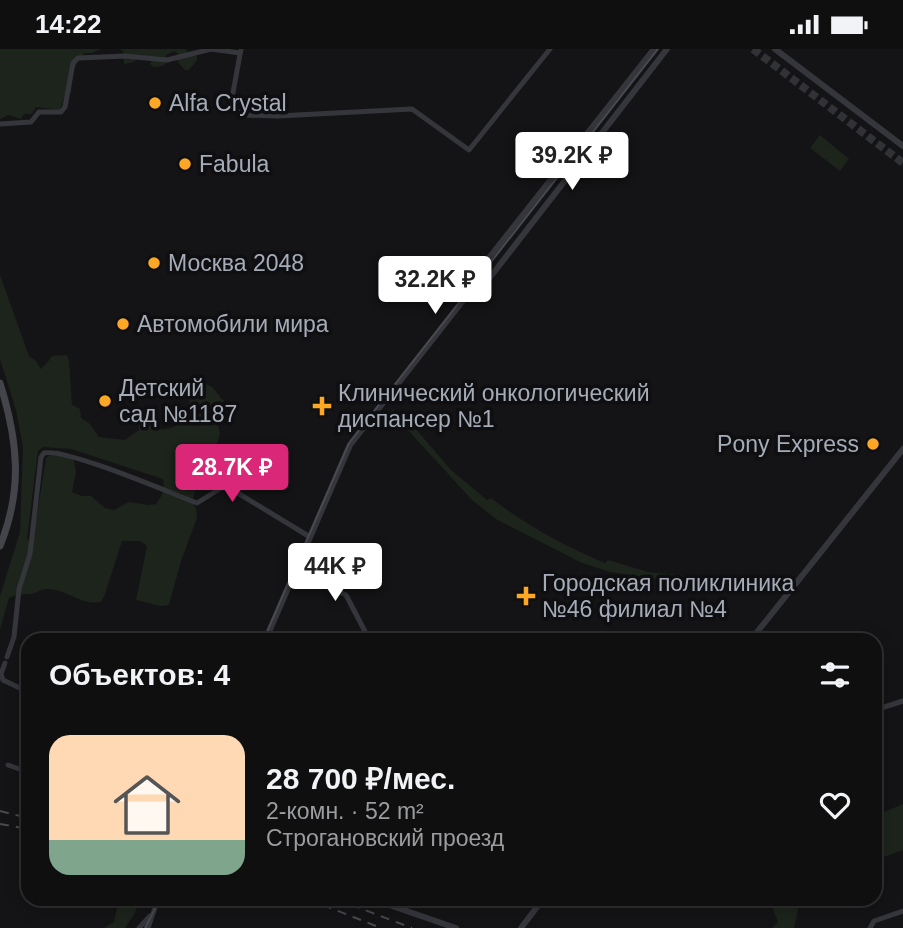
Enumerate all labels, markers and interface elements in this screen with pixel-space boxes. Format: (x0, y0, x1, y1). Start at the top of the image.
text: 14:22 (35, 9, 102, 39)
place label: Alfa Crystal (169, 90, 287, 116)
marker: Alfa Crystal (147, 95, 163, 111)
pin: 39.2K ₽ (507, 132, 637, 192)
text: 39.2K ₽ (531, 142, 613, 168)
place label: Fabula (199, 151, 270, 177)
marker: Fabula (177, 156, 193, 172)
place label: Москва 2048 (168, 250, 304, 276)
marker: Москва 2048 (146, 255, 162, 271)
pin: 32.2K ₽ (370, 257, 500, 316)
text: 32.2K ₽ (394, 266, 476, 292)
place label: Автомобили мира (137, 311, 329, 337)
marker: Автомобили мира (115, 316, 131, 332)
place label: Детский сад №1187 (119, 375, 237, 427)
place label: Клинический онкологический диспансер №1 (338, 380, 649, 432)
marker: Детский сад №1187 (97, 393, 113, 409)
marker: Клинический онкологический диспансер №1 (312, 396, 332, 416)
place label: Pony Express (717, 431, 859, 457)
marker: Pony Express (865, 436, 881, 452)
pin: 28.7K ₽ (167, 445, 297, 504)
text: 28.7K ₽ (191, 454, 273, 480)
pin: 44K ₽ (286, 543, 384, 603)
text: 44K ₽ (304, 553, 366, 579)
place label: Городская поликлиника №46 филиал №4 (542, 570, 795, 622)
marker: Городская поликлиника №46 филиал №4 (516, 586, 536, 606)
icon: filters (816, 656, 854, 694)
text: Объектов: 4 (49, 658, 230, 691)
text: 28 700 ₽/мес. (266, 762, 455, 795)
icon: home (105, 763, 189, 847)
icon: heart (816, 786, 854, 824)
text: 2-комн. · 52 m² (266, 798, 424, 824)
text: Строгановский проезд (266, 825, 504, 851)

